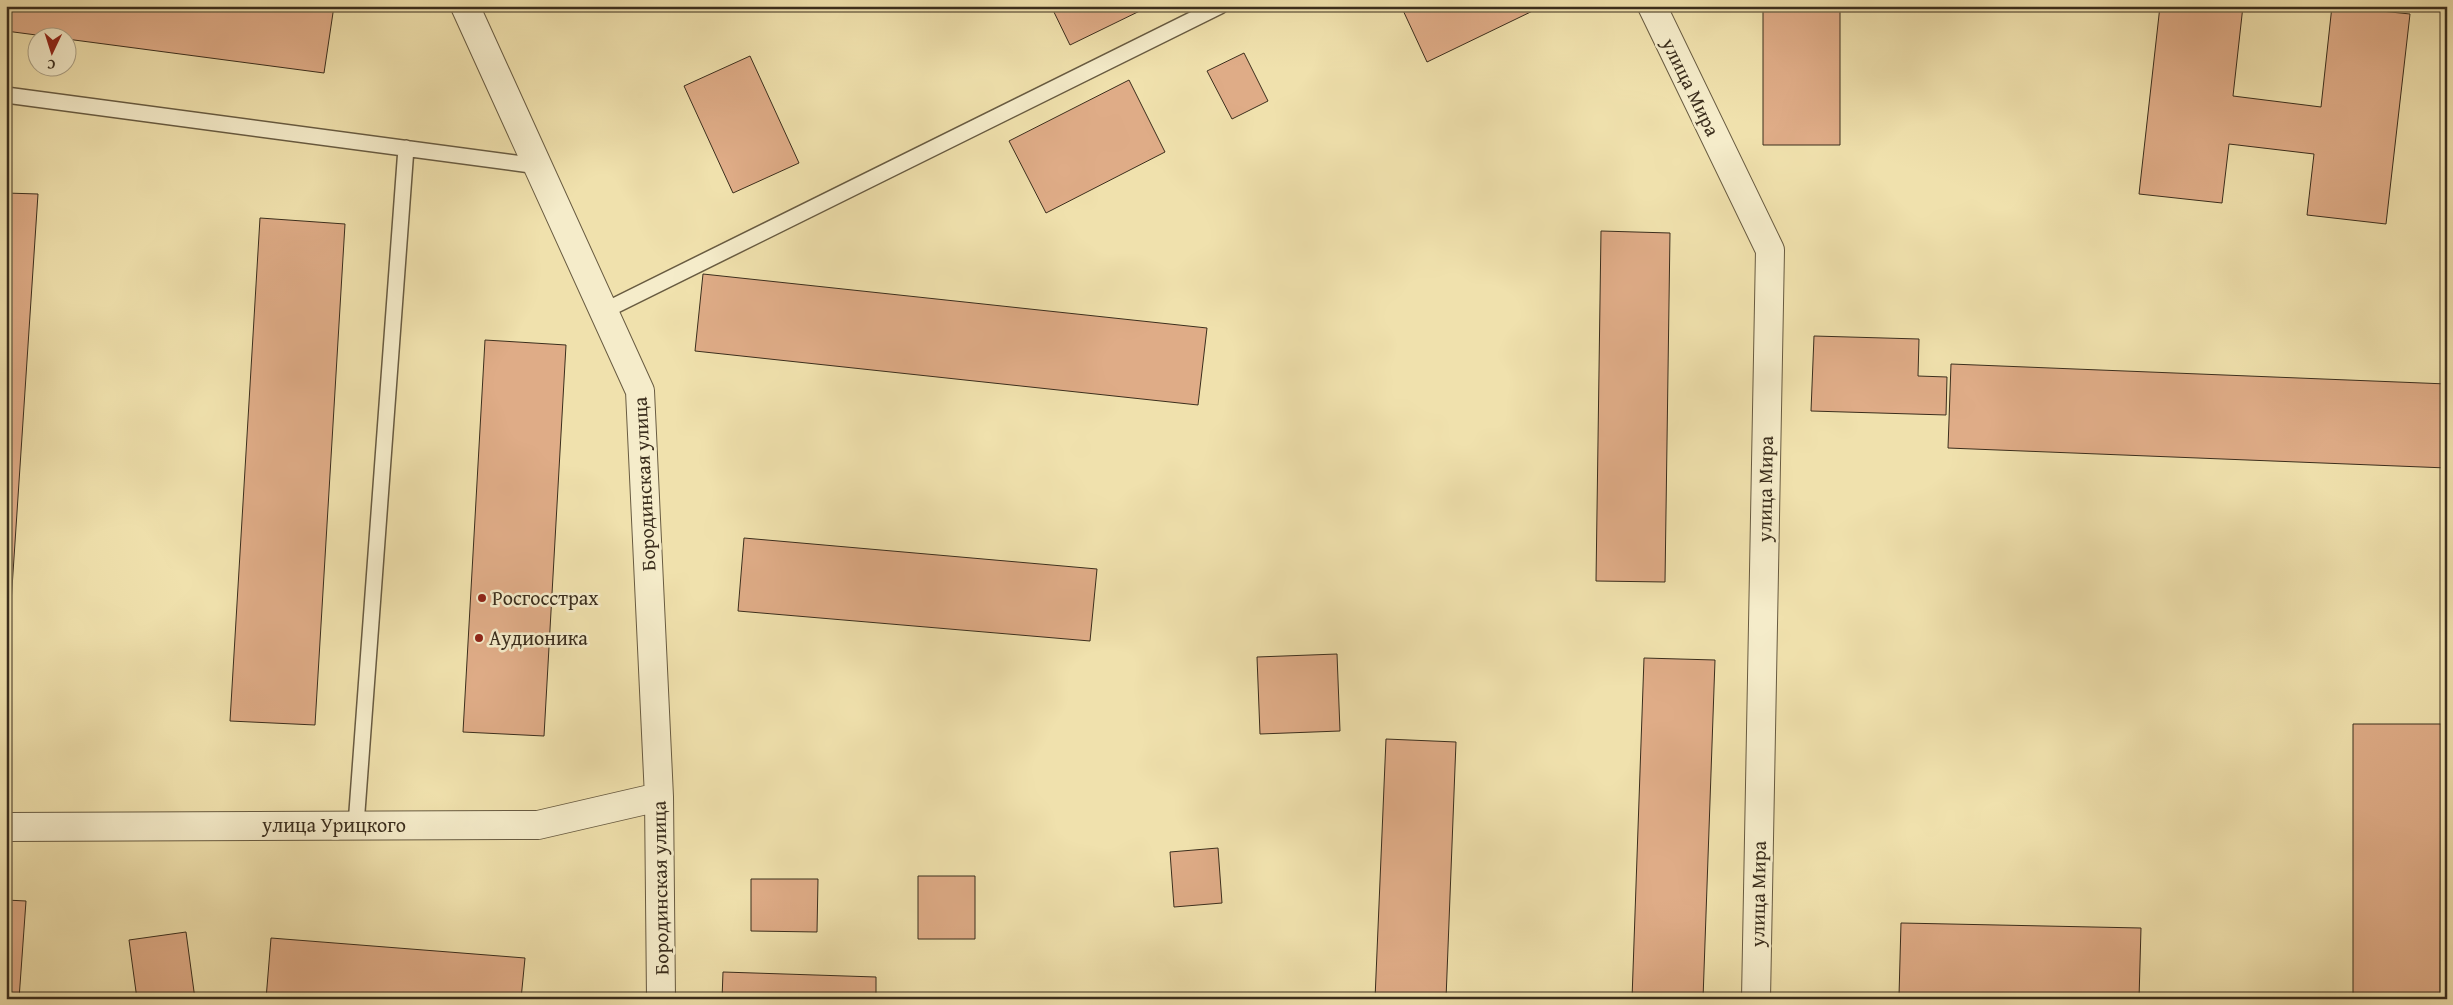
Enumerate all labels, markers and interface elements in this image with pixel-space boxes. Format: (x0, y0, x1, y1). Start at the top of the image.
north arrow (28, 28, 78, 78)
street label: улица Мира (1655, 32, 1728, 141)
text: С (46, 55, 56, 75)
street label: Бородинская улица (624, 396, 663, 572)
street label: улица Мира (1749, 435, 1780, 543)
place label: Росгосстрах (492, 583, 599, 612)
marker: Росгосстрах (476, 592, 488, 604)
place label: Аудионика (489, 623, 588, 652)
marker: Аудионика (473, 632, 485, 644)
street label: Бородинская улица (643, 800, 676, 975)
street label: улица Урицкого (261, 810, 406, 839)
street label: улица Мира (1742, 840, 1773, 948)

